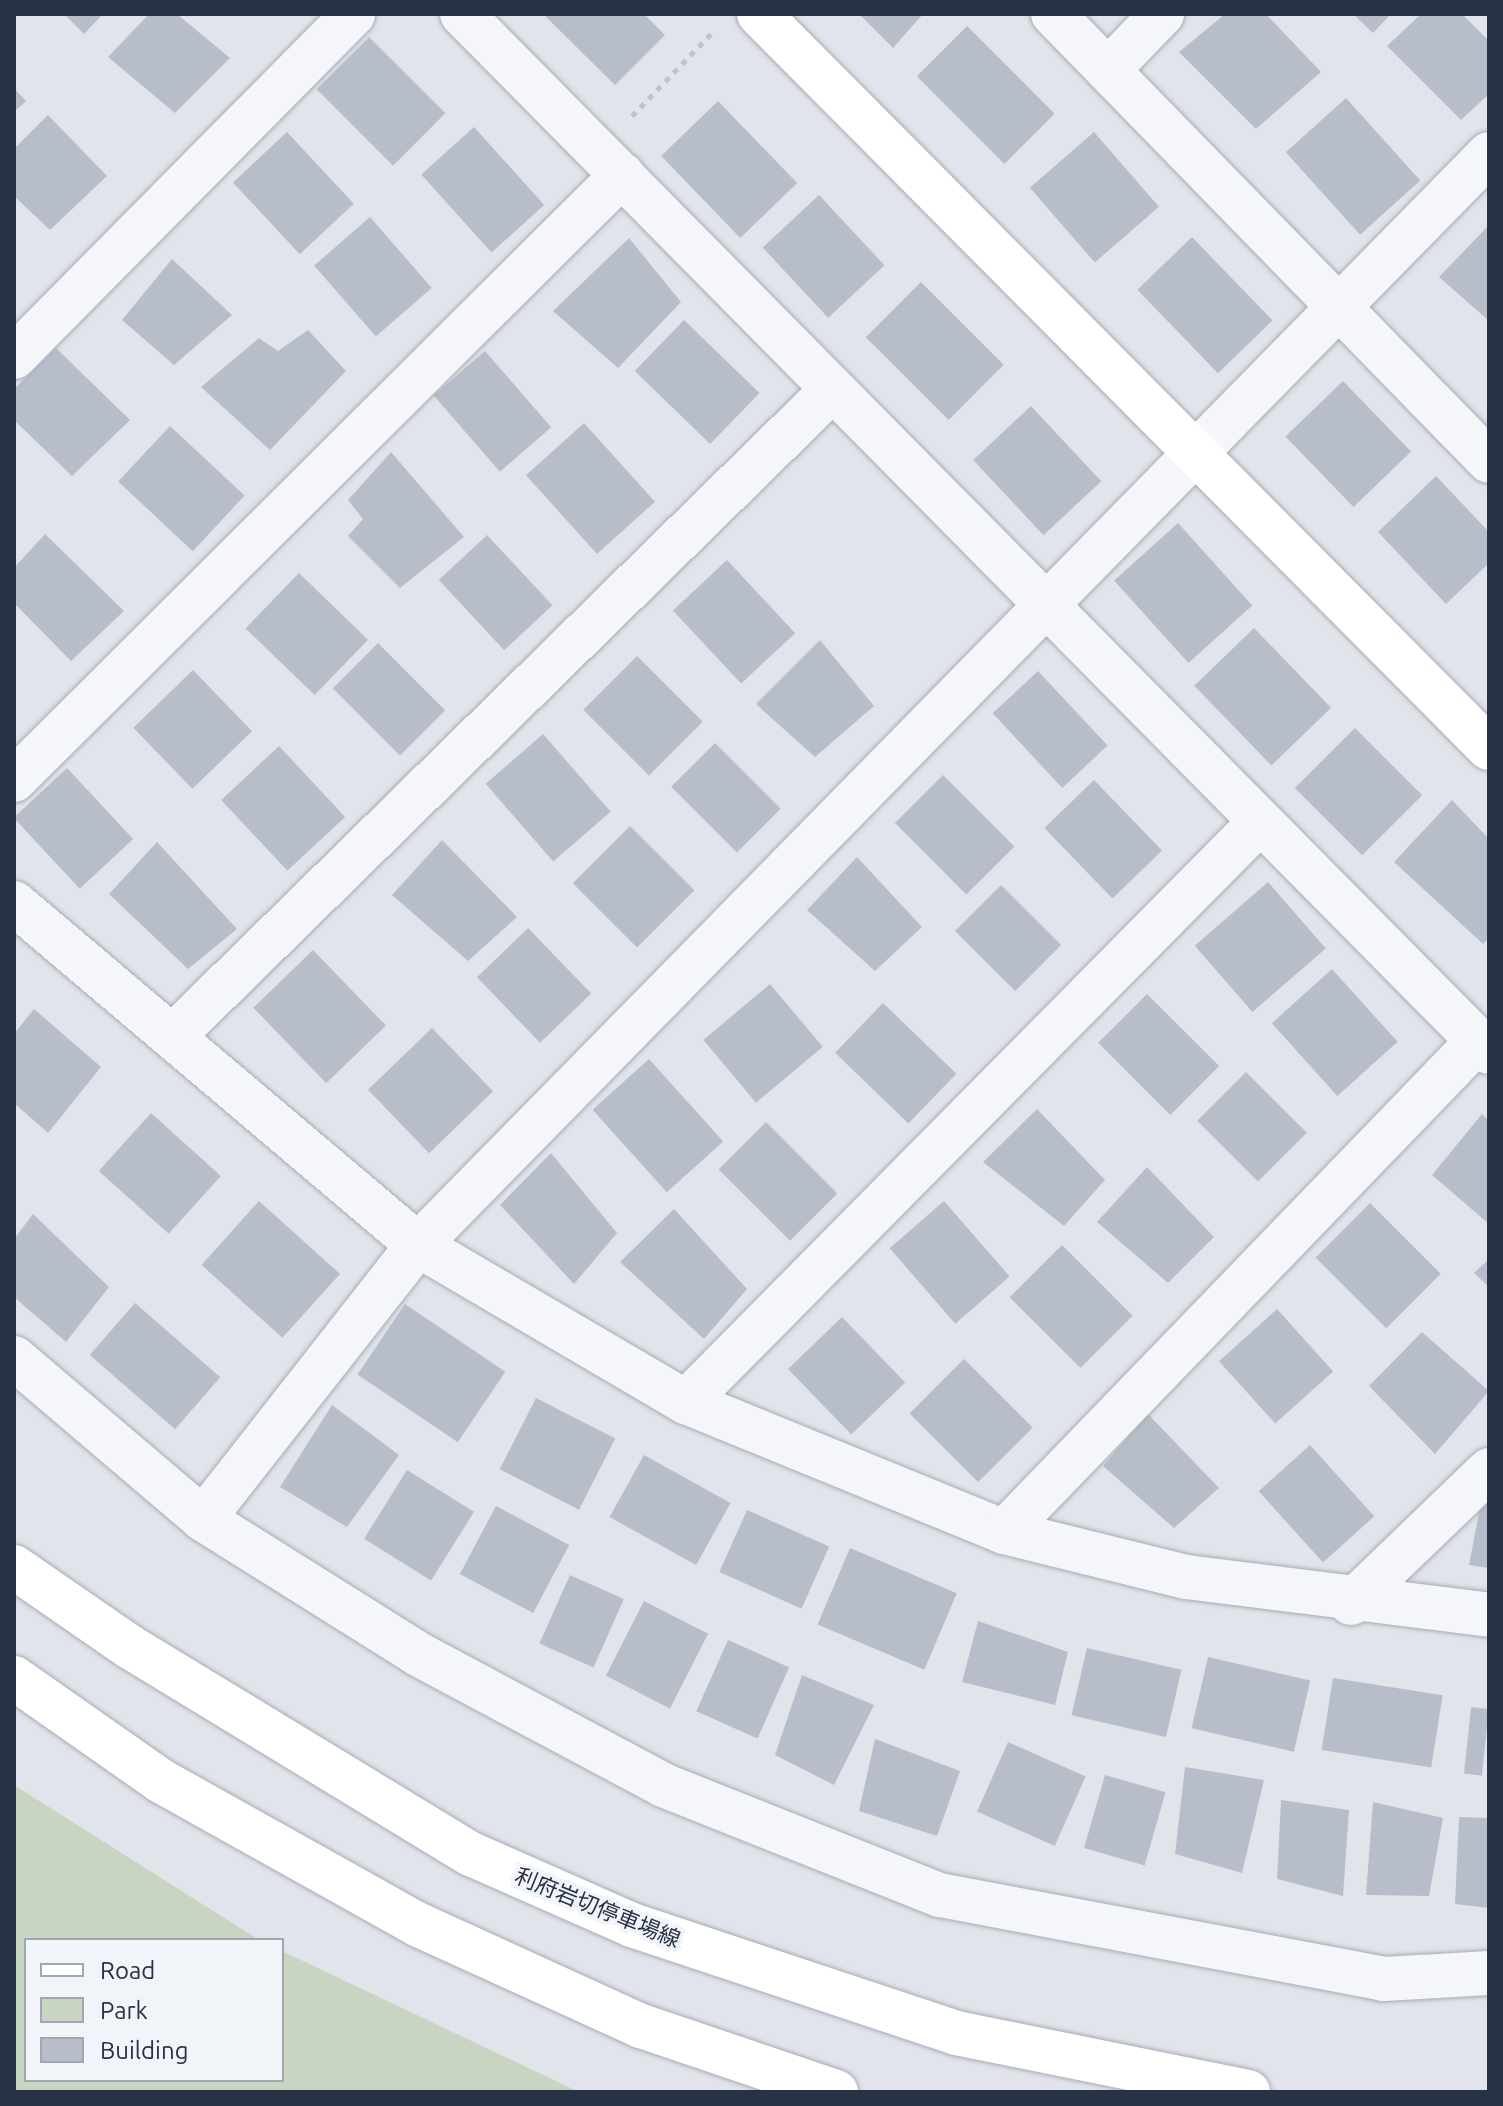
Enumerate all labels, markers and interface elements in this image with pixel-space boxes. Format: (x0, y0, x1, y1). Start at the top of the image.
street label: 利府岩切停車場線 (511, 1862, 685, 1952)
legend (24, 1938, 284, 2082)
text: Road (100, 1957, 155, 1984)
text: Park (100, 1997, 148, 2024)
text: Building (100, 2037, 188, 2064)

